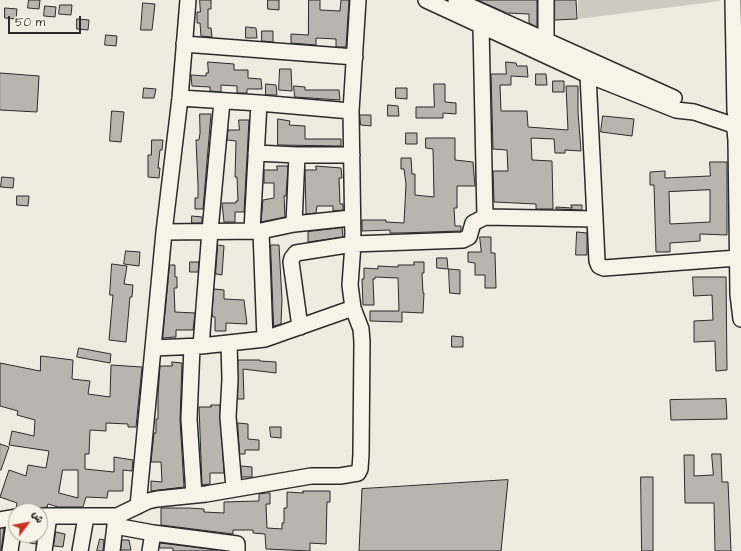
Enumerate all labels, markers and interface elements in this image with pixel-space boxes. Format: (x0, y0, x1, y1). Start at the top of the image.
scale bar (10, 8, 83, 34)
text: 50 m (15, 14, 45, 31)
north arrow (8, 503, 48, 543)
text: ش (28, 508, 47, 526)

